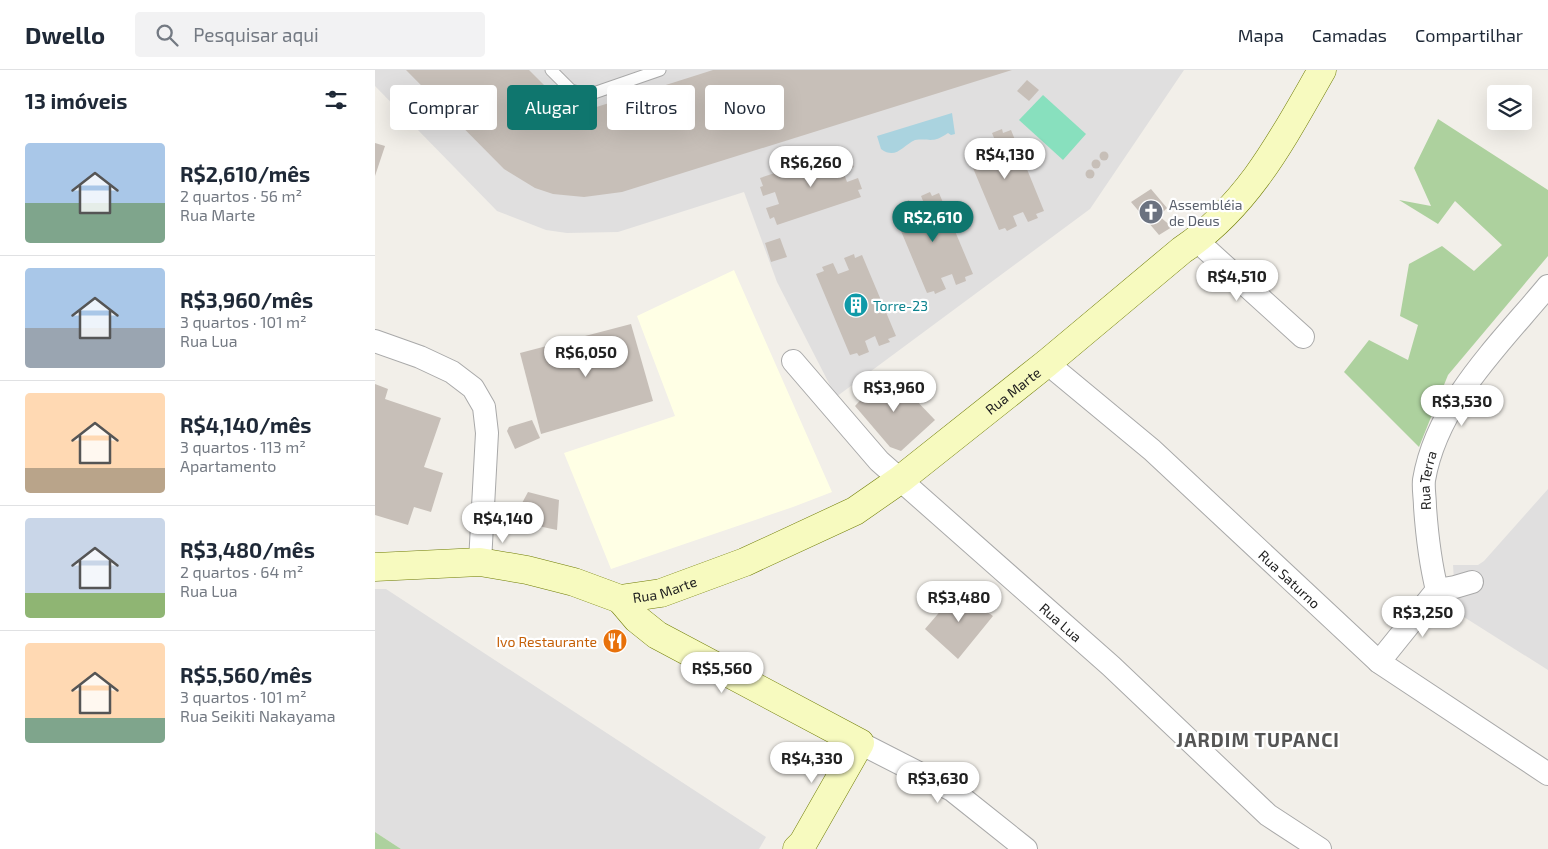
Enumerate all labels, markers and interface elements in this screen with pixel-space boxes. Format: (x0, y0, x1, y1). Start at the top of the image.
search box (135, 12, 485, 57)
text: Dwello (25, 20, 105, 49)
icon: search (153, 21, 181, 49)
text: Pesquisar aqui (193, 23, 319, 46)
text: Mapa (1238, 24, 1284, 46)
text: Camadas (1312, 24, 1387, 46)
text: Compartilhar (1415, 24, 1523, 46)
chip: Comprar (390, 85, 497, 130)
chip: Alugar (507, 85, 597, 130)
chip: Filtros (607, 85, 695, 130)
chip: Novo (705, 85, 784, 130)
map controls (1487, 85, 1532, 130)
button: layers (1487, 85, 1532, 130)
icon: filters (322, 86, 350, 114)
text: 13 imóveis (25, 88, 128, 113)
pin: R$4,130 (959, 138, 1051, 180)
text: R$4,130 (975, 144, 1035, 163)
pin: R$6,260 (765, 146, 857, 188)
text: R$6,260 (780, 152, 842, 171)
text: R$2,610/mês (180, 161, 310, 186)
icon: home (65, 163, 125, 223)
text: 2 quartos · 56 m² (180, 186, 302, 205)
place label: Assembléia de Deus (1169, 196, 1243, 229)
church icon: Assembléia de Deus (1138, 199, 1164, 225)
pin: R$2,610 (887, 200, 979, 243)
text: Rua Marte (180, 205, 255, 224)
text: R$2,610 (903, 207, 963, 226)
pin: R$4,510 (1191, 260, 1283, 302)
text: R$4,510 (1207, 266, 1267, 285)
text: R$3,960/mês (180, 287, 313, 312)
icon: home (65, 288, 125, 348)
building icon: Torre-23 (843, 292, 869, 318)
place label: Torre-23 (873, 297, 928, 314)
text: 3 quartos · 101 m² (180, 312, 307, 331)
text: Rua Lua (180, 331, 238, 350)
pin: R$6,050 (540, 336, 632, 378)
text: R$6,050 (555, 342, 617, 361)
street label: Rua Marte (981, 363, 1044, 418)
pin: R$3,960 (848, 370, 940, 413)
text: R$3,960 (863, 377, 925, 396)
pin: R$3,530 (1416, 384, 1508, 427)
text: R$3,530 (1432, 391, 1492, 410)
text: R$4,140/mês (180, 412, 311, 437)
icon: home (65, 413, 125, 473)
text: 3 quartos · 113 m² (180, 437, 306, 456)
street label: Rua Terra (1415, 448, 1440, 510)
text: Apartamento (180, 456, 276, 475)
pin: R$4,140 (457, 502, 549, 544)
text: R$4,140 (473, 508, 533, 527)
text: R$3,480/mês (180, 537, 315, 562)
icon: home (65, 538, 125, 598)
street label: Rua Saturno (1256, 546, 1324, 612)
text: 2 quartos · 64 m² (180, 562, 303, 581)
street label: Rua Marte (631, 572, 699, 606)
pin: R$3,480 (913, 580, 1005, 623)
text: Rua Lua (180, 581, 238, 600)
text: R$3,480 (928, 587, 990, 606)
pin: R$3,250 (1377, 596, 1469, 638)
street label: Rua Lua (1037, 599, 1086, 645)
text: R$3,250 (1393, 602, 1453, 621)
restaurant icon: Ivo Restaurante (602, 628, 628, 654)
place label: Ivo Restaurante (496, 633, 597, 650)
pin: R$5,560 (676, 652, 768, 694)
text: R$5,560 (692, 658, 752, 677)
text: R$5,560/mês (180, 662, 312, 687)
icon: home (65, 663, 125, 723)
text: 3 quartos · 101 m² (180, 687, 307, 706)
text: Rua Seikiti Nakayama (180, 706, 336, 725)
district label: JARDIM TUPANCI (1176, 728, 1340, 751)
pin: R$4,330 (766, 742, 858, 784)
text: R$4,330 (781, 748, 843, 767)
pin: R$3,630 (892, 762, 984, 804)
text: R$3,630 (907, 768, 969, 787)

